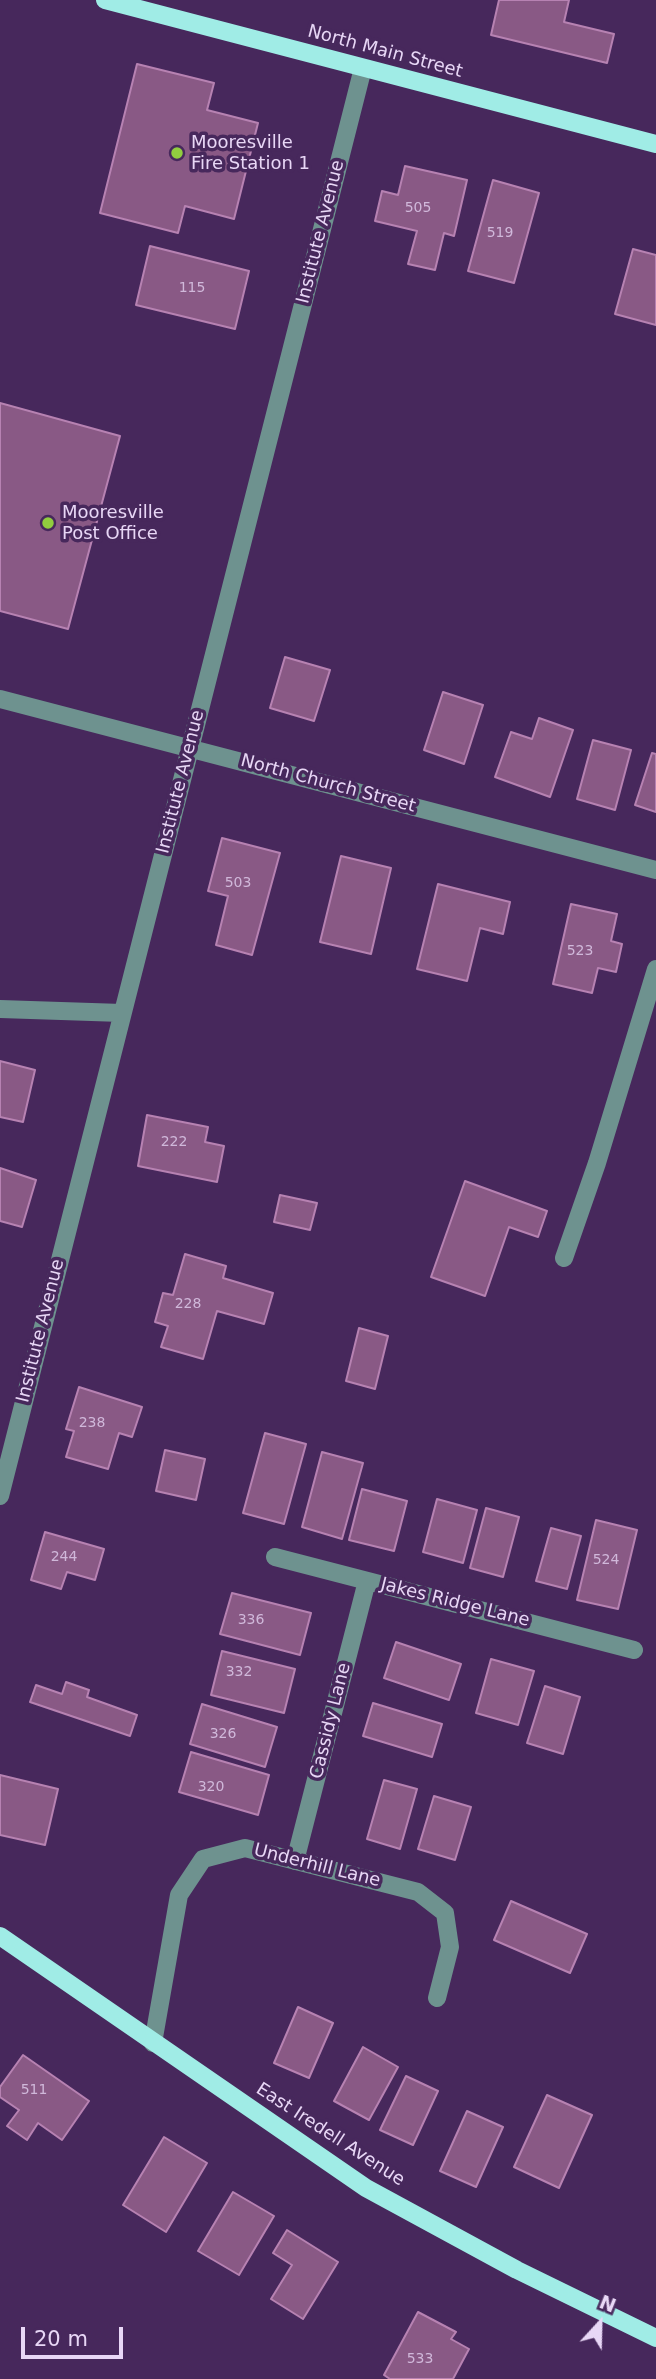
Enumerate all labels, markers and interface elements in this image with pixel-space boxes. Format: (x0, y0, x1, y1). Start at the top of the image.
street label: North Main Street (305, 21, 465, 83)
place label: Mooresville Fire Station 1 (191, 132, 310, 174)
marker: Mooresville Fire Station 1 (169, 145, 185, 161)
street label: Institute Avenue (293, 158, 349, 306)
house number: 505 (405, 200, 431, 216)
house number: 519 (487, 225, 513, 241)
house number: 115 (179, 280, 205, 296)
place label: Mooresville Post Office (62, 502, 164, 544)
marker: Mooresville Post Office (40, 515, 56, 531)
street label: Institute Avenue (153, 708, 209, 856)
street label: North Church Street (238, 750, 418, 818)
house number: 503 (225, 875, 251, 891)
house number: 523 (567, 943, 593, 959)
house number: 222 (161, 1134, 187, 1150)
street label: Institute Avenue (13, 1257, 69, 1405)
house number: 228 (175, 1296, 201, 1312)
house number: 238 (79, 1415, 105, 1431)
house number: 244 (51, 1549, 77, 1565)
house number: 524 (593, 1552, 619, 1568)
street label: Jakes Ridge Lane (378, 1574, 532, 1632)
house number: 336 (238, 1612, 264, 1628)
street label: Cassidy Lane (306, 1661, 356, 1781)
house number: 332 (226, 1664, 252, 1680)
house number: 326 (210, 1726, 236, 1742)
house number: 320 (198, 1779, 224, 1795)
street label: Underhill Lane (251, 1840, 383, 1892)
street label: East Iredell Avenue (252, 2079, 408, 2191)
house number: 511 (21, 2082, 47, 2098)
north arrow (565, 2288, 635, 2358)
text: N (596, 2290, 619, 2317)
scale bar (24, 2312, 126, 2356)
text: 20 m (34, 2327, 88, 2351)
house number: 533 (407, 2351, 433, 2367)

